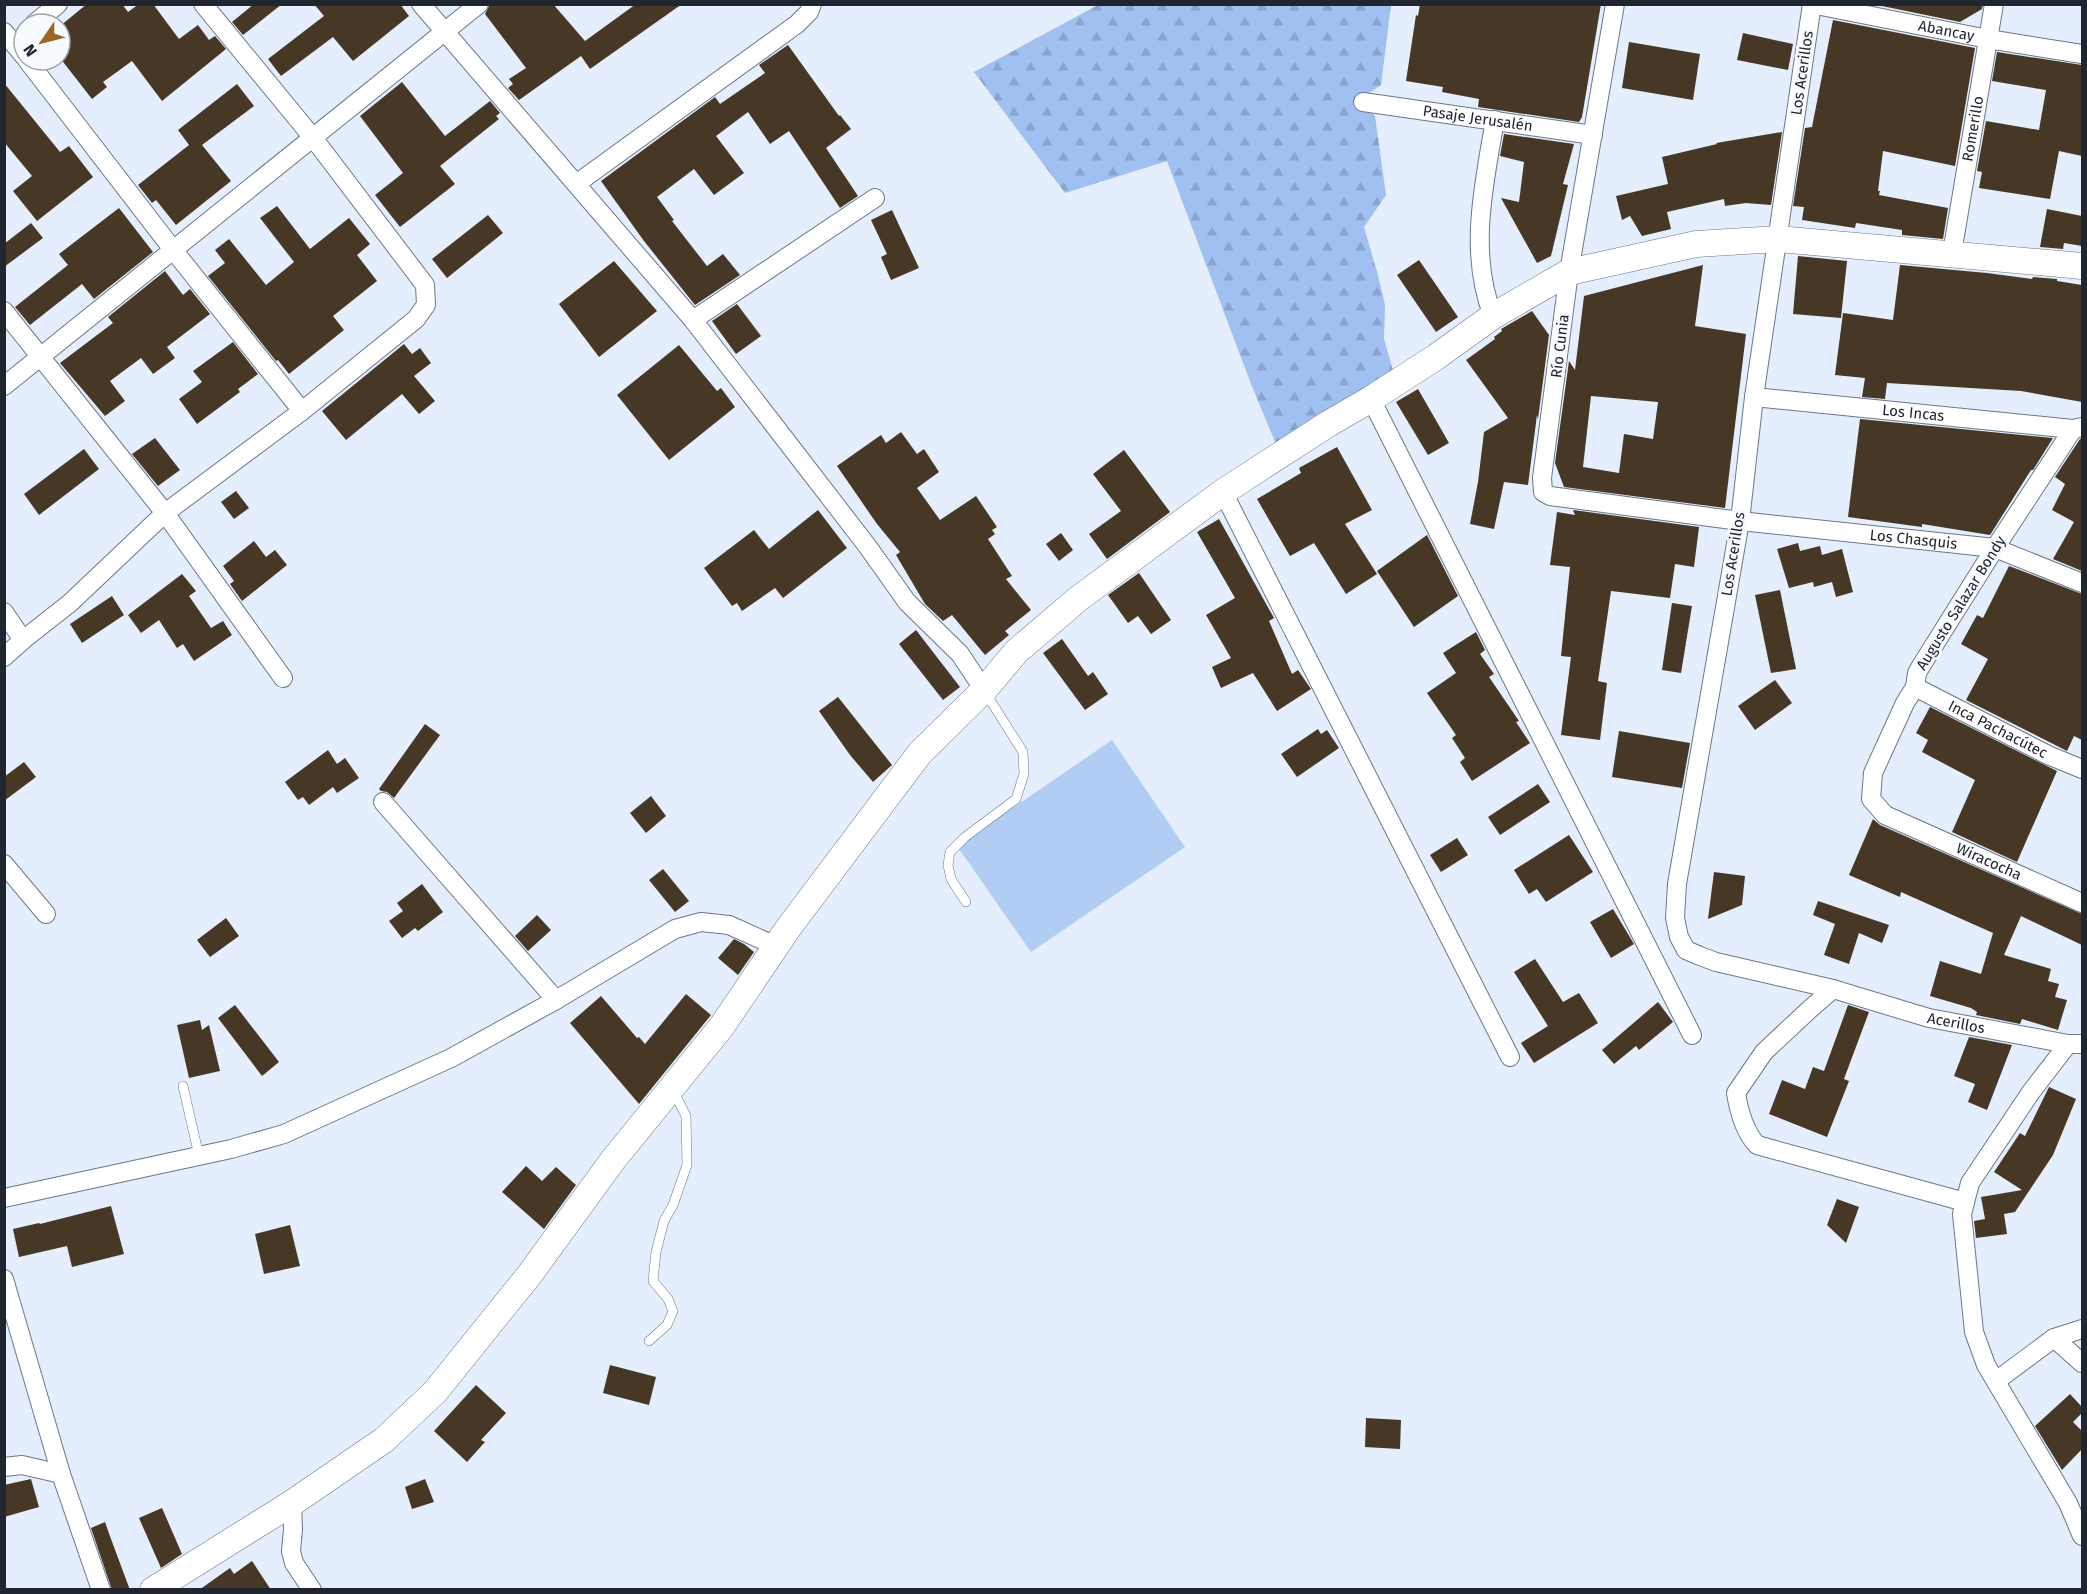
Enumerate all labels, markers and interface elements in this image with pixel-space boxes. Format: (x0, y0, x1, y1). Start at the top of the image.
north arrow (12, 12, 72, 72)
street label: Abancay (1917, 16, 1977, 45)
street label: Los Acerillos (1787, 30, 1817, 116)
text: N (19, 41, 41, 60)
street label: Romerillo (1959, 95, 1987, 163)
street label: Pasaje Jerusalén (1422, 102, 1534, 135)
street label: Río Cunia (1547, 313, 1573, 379)
street label: Los Incas (1881, 401, 1945, 425)
street label: Los Acerillos (1717, 511, 1749, 597)
street label: Los Chasquis (1869, 526, 1958, 553)
street label: Augusto Salazar Bondy (1912, 532, 2010, 673)
street label: Inca Pachacútec (1945, 697, 2050, 762)
street label: Wiracocha (1953, 839, 2024, 884)
street label: Acerillos (1926, 1009, 1986, 1037)

